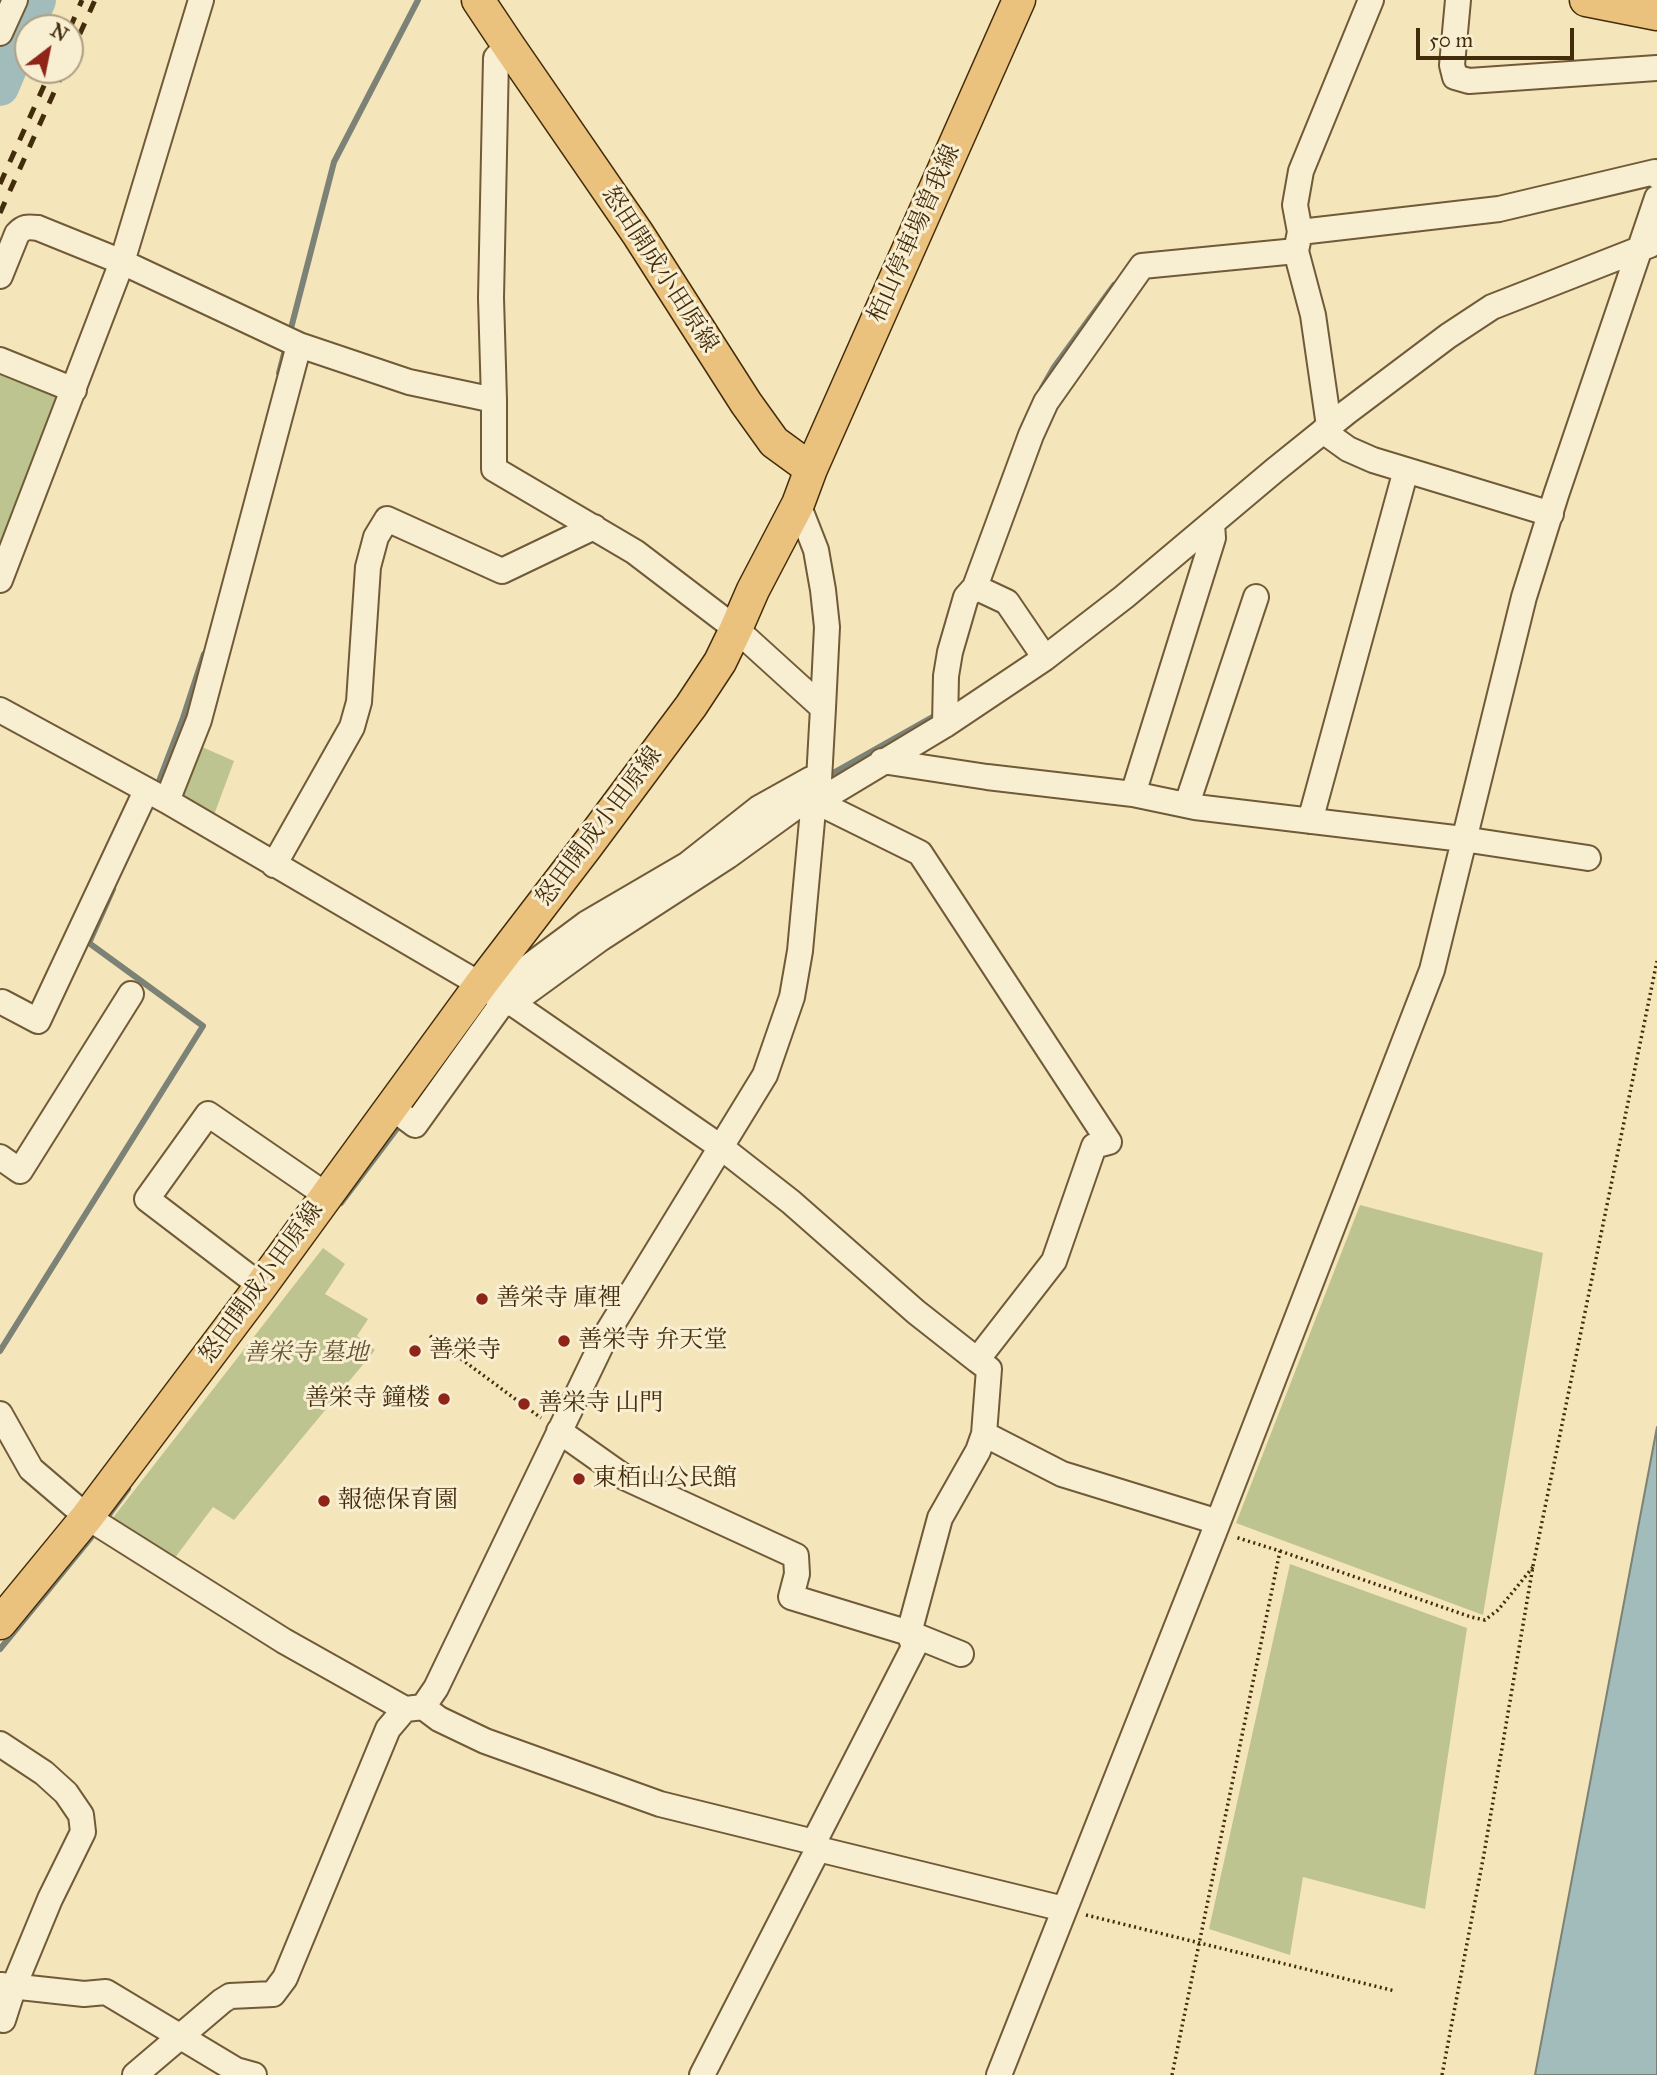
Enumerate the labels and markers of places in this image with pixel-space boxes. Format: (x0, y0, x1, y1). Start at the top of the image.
place label: 善栄寺 庫裡 (496, 1285, 621, 1313)
marker: 善栄寺 庫裡 (474, 1291, 490, 1307)
place label: 善栄寺 弁天堂 (578, 1327, 727, 1355)
marker: 善栄寺 弁天堂 (556, 1333, 572, 1349)
place label: 善栄寺 (429, 1337, 501, 1365)
marker: 善栄寺 (407, 1343, 423, 1359)
place label: 善栄寺 鐘楼 (305, 1385, 430, 1413)
place label: 善栄寺 山門 (538, 1390, 663, 1418)
marker: 善栄寺 鐘楼 (436, 1391, 452, 1407)
marker: 善栄寺 山門 (516, 1396, 532, 1412)
place label: 東栢山公民館 (593, 1465, 737, 1493)
marker: 東栢山公民館 (571, 1471, 587, 1487)
place label: 報徳保育園 (338, 1487, 458, 1515)
marker: 報徳保育園 (316, 1493, 332, 1509)

